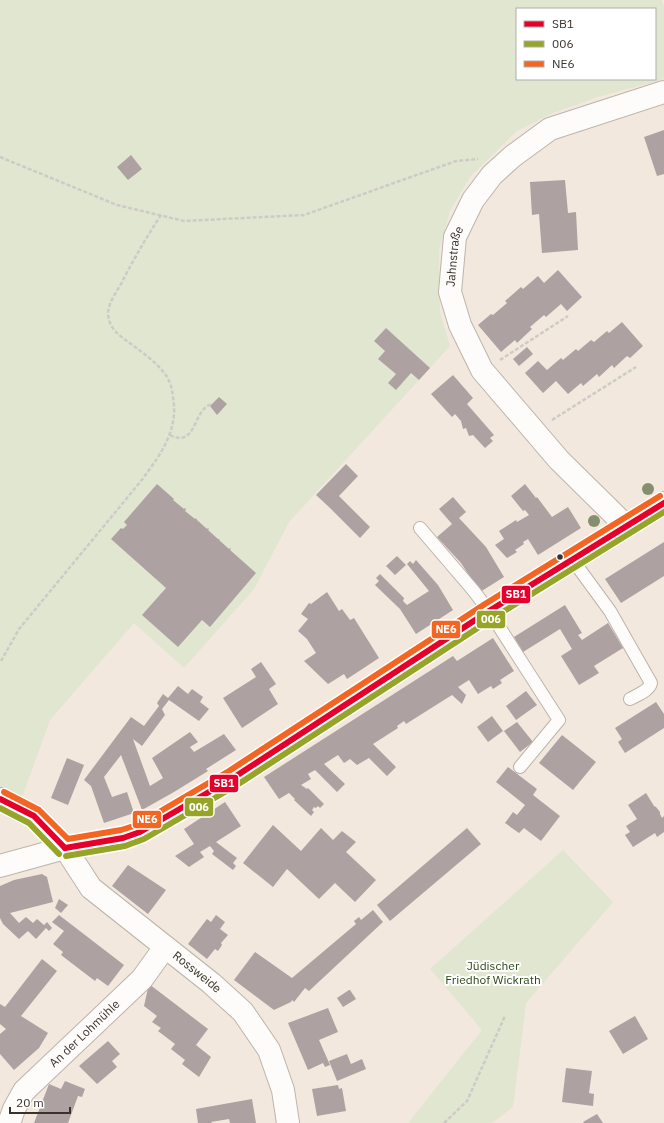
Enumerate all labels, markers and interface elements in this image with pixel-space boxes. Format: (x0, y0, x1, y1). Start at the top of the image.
legend (516, 8, 656, 80)
text: SB1 (552, 16, 574, 31)
text: 006 (552, 36, 574, 51)
text: NE6 (552, 56, 575, 71)
street label: Jahnstraße (443, 223, 466, 287)
unlabelled marker (555, 552, 565, 562)
line badge: SB1 (501, 585, 531, 604)
text: SB1 (506, 587, 527, 601)
line badge: 006 (476, 610, 506, 629)
text: 006 (481, 612, 501, 626)
line badge: NE6 (431, 620, 461, 639)
text: NE6 (435, 622, 457, 636)
line badge: SB1 (209, 774, 239, 793)
text: SB1 (214, 776, 235, 790)
line badge: 006 (184, 797, 214, 817)
text: 006 (189, 800, 209, 814)
line badge: NE6 (132, 810, 162, 829)
text: NE6 (136, 812, 158, 826)
street label: Rossweide (170, 948, 225, 996)
park label: Jüdischer Friedhof Wickrath (445, 958, 541, 987)
street label: An der Lohmühle (46, 996, 123, 1070)
scale bar (10, 1089, 70, 1115)
text: 20 m (16, 1095, 44, 1110)

